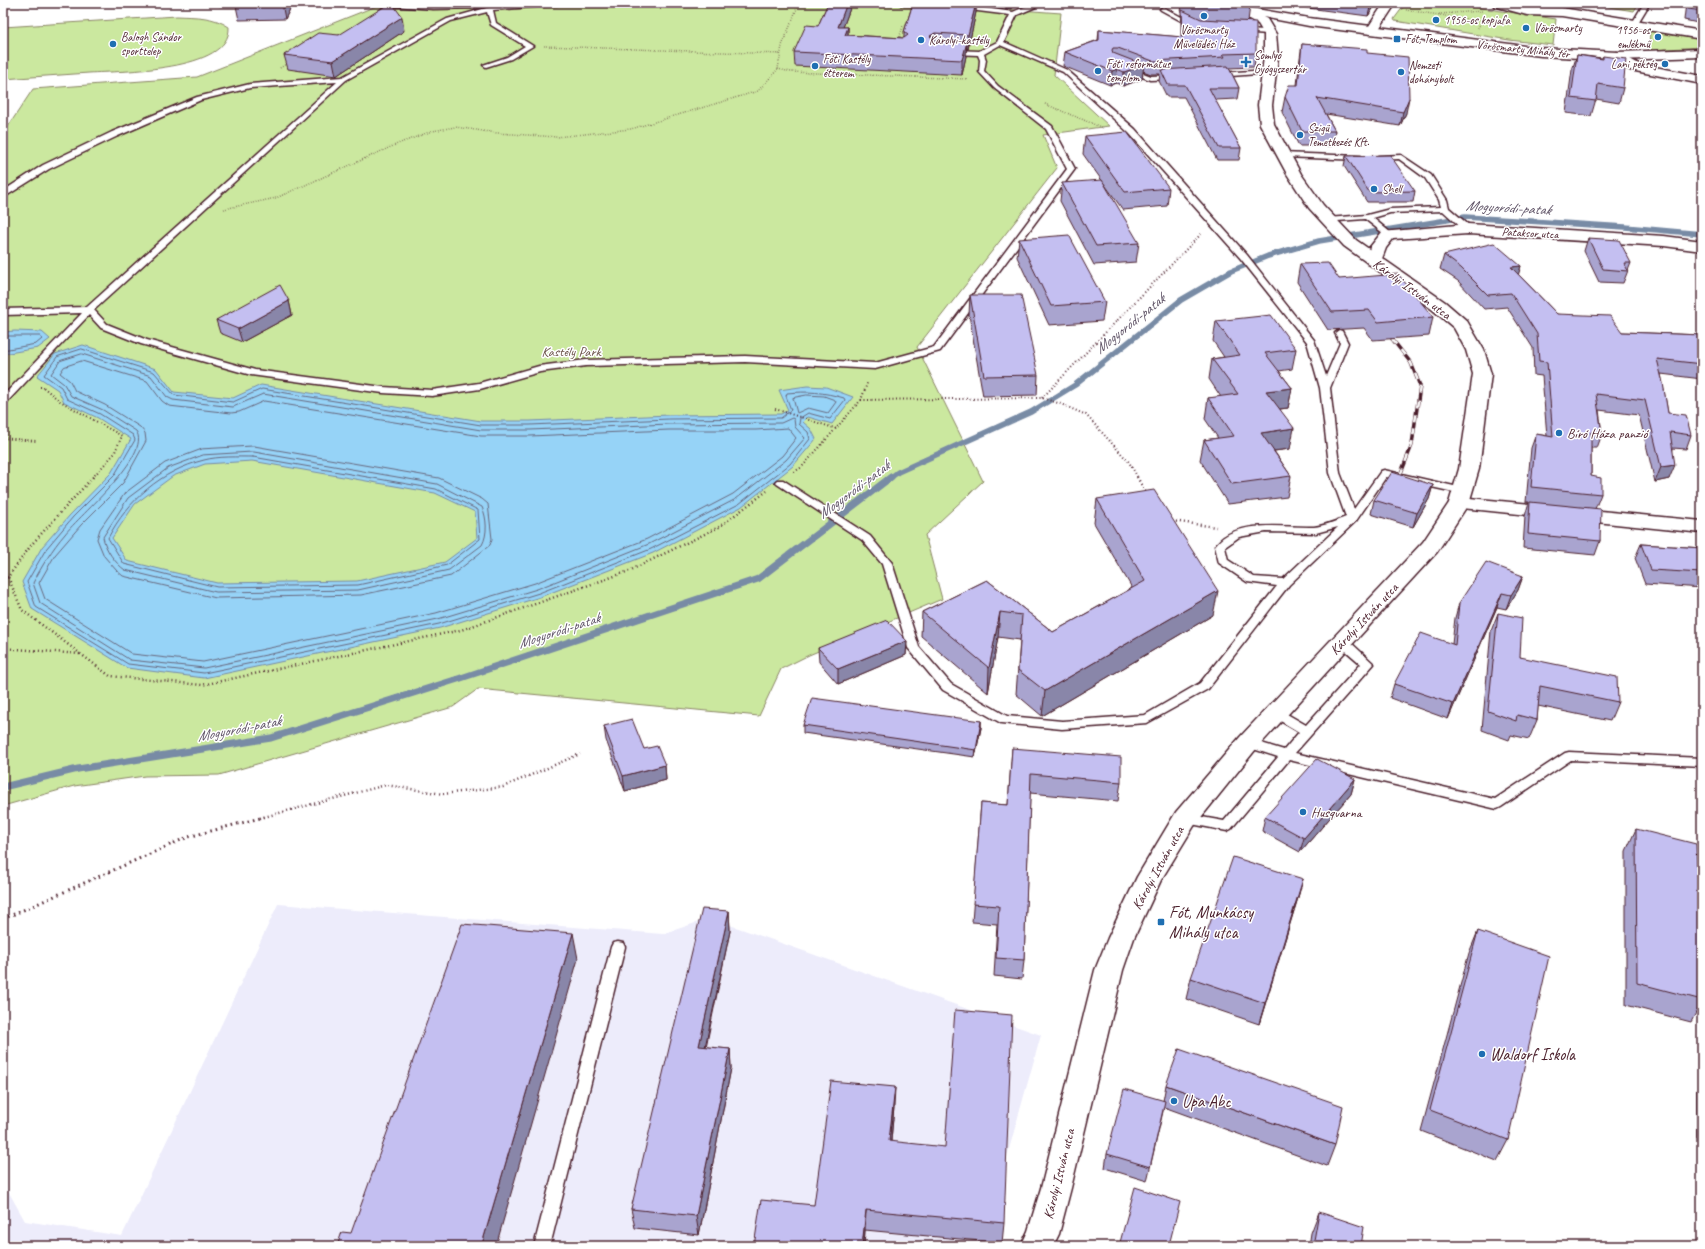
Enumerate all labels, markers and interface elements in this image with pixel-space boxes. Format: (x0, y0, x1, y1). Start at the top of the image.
marker: Vörösmarty Művelődési Ház (1199, 11, 1209, 21)
place label: 1956-os kopjafa (1444, 12, 1511, 28)
marker: 1956-os kopjafa (1431, 15, 1441, 25)
place label: Vörösmarty (1534, 20, 1583, 36)
place label: Vörösmarty Művelődési Ház (1174, 22, 1236, 52)
place label: 1956-os emlékmű (1616, 22, 1653, 52)
marker: Vörösmarty (1521, 23, 1531, 33)
place label: Balogh Sándor sporttelep (121, 29, 183, 59)
place label: Fót, Templom (1405, 31, 1458, 47)
place label: Károlyi-kastély (929, 32, 990, 48)
marker: 1956-os emlékmű (1653, 32, 1663, 42)
marker: Fót, Templom (1392, 34, 1402, 44)
marker: Károlyi-kastély (916, 35, 926, 45)
street label: Vörösmarty Mihály tér (1476, 36, 1572, 62)
marker: Balogh Sándor sporttelep (108, 39, 118, 49)
place label: Somlyó Gyógyszertár (1254, 47, 1308, 77)
place label: Fóti Kastély étterem (823, 51, 871, 81)
place label: Fóti református templom (1106, 56, 1171, 86)
place label: Lani pékség (1611, 56, 1658, 72)
marker: Somlyó Gyógyszertár (1241, 57, 1251, 67)
place label: Nemzeti dohánybolt (1409, 57, 1455, 87)
marker: Lani pékség (1660, 59, 1670, 69)
marker: Fóti Kastély étterem (810, 61, 820, 71)
marker: Fóti református templom (1093, 66, 1103, 76)
marker: Nemzeti dohánybolt (1396, 67, 1406, 77)
place label: Szigü Temetkezés Kft. (1308, 120, 1370, 150)
marker: Szigü Temetkezés Kft. (1295, 130, 1305, 140)
place label: Shell (1382, 181, 1404, 197)
marker: Shell (1369, 184, 1379, 194)
water label: Mogyoródi-patak (1465, 196, 1554, 220)
street label: Pataksor utca (1501, 224, 1560, 243)
street label: Károlyi István utca (1370, 255, 1455, 324)
water label: Mogyoródi-patak (1091, 288, 1172, 358)
park label: Kastély Park (541, 343, 602, 360)
place label: Bíró Háza panzió (1567, 425, 1649, 442)
marker: Bíró Háza panzió (1554, 428, 1564, 438)
water label: Mogyoródi-patak (814, 455, 896, 523)
street label: Károlyi István utca (1326, 578, 1403, 659)
water label: Mogyoródi-patak (516, 608, 606, 653)
water label: Mogyoródi-patak (196, 711, 286, 746)
place label: Husqvarna (1311, 804, 1363, 821)
marker: Husqvarna (1298, 807, 1308, 817)
street label: Károlyi István utca (1128, 822, 1188, 912)
place label: Fót, Munkácsy Mihály utca (1169, 902, 1254, 943)
marker: Fót, Munkácsy Mihály utca (1156, 917, 1166, 927)
place label: Waldorf Iskola (1490, 1044, 1576, 1065)
marker: Waldorf Iskola (1477, 1049, 1487, 1059)
place label: Upa Abc (1182, 1091, 1231, 1112)
marker: Upa Abc (1169, 1096, 1179, 1106)
street label: Károlyi István utca (1040, 1126, 1079, 1221)

